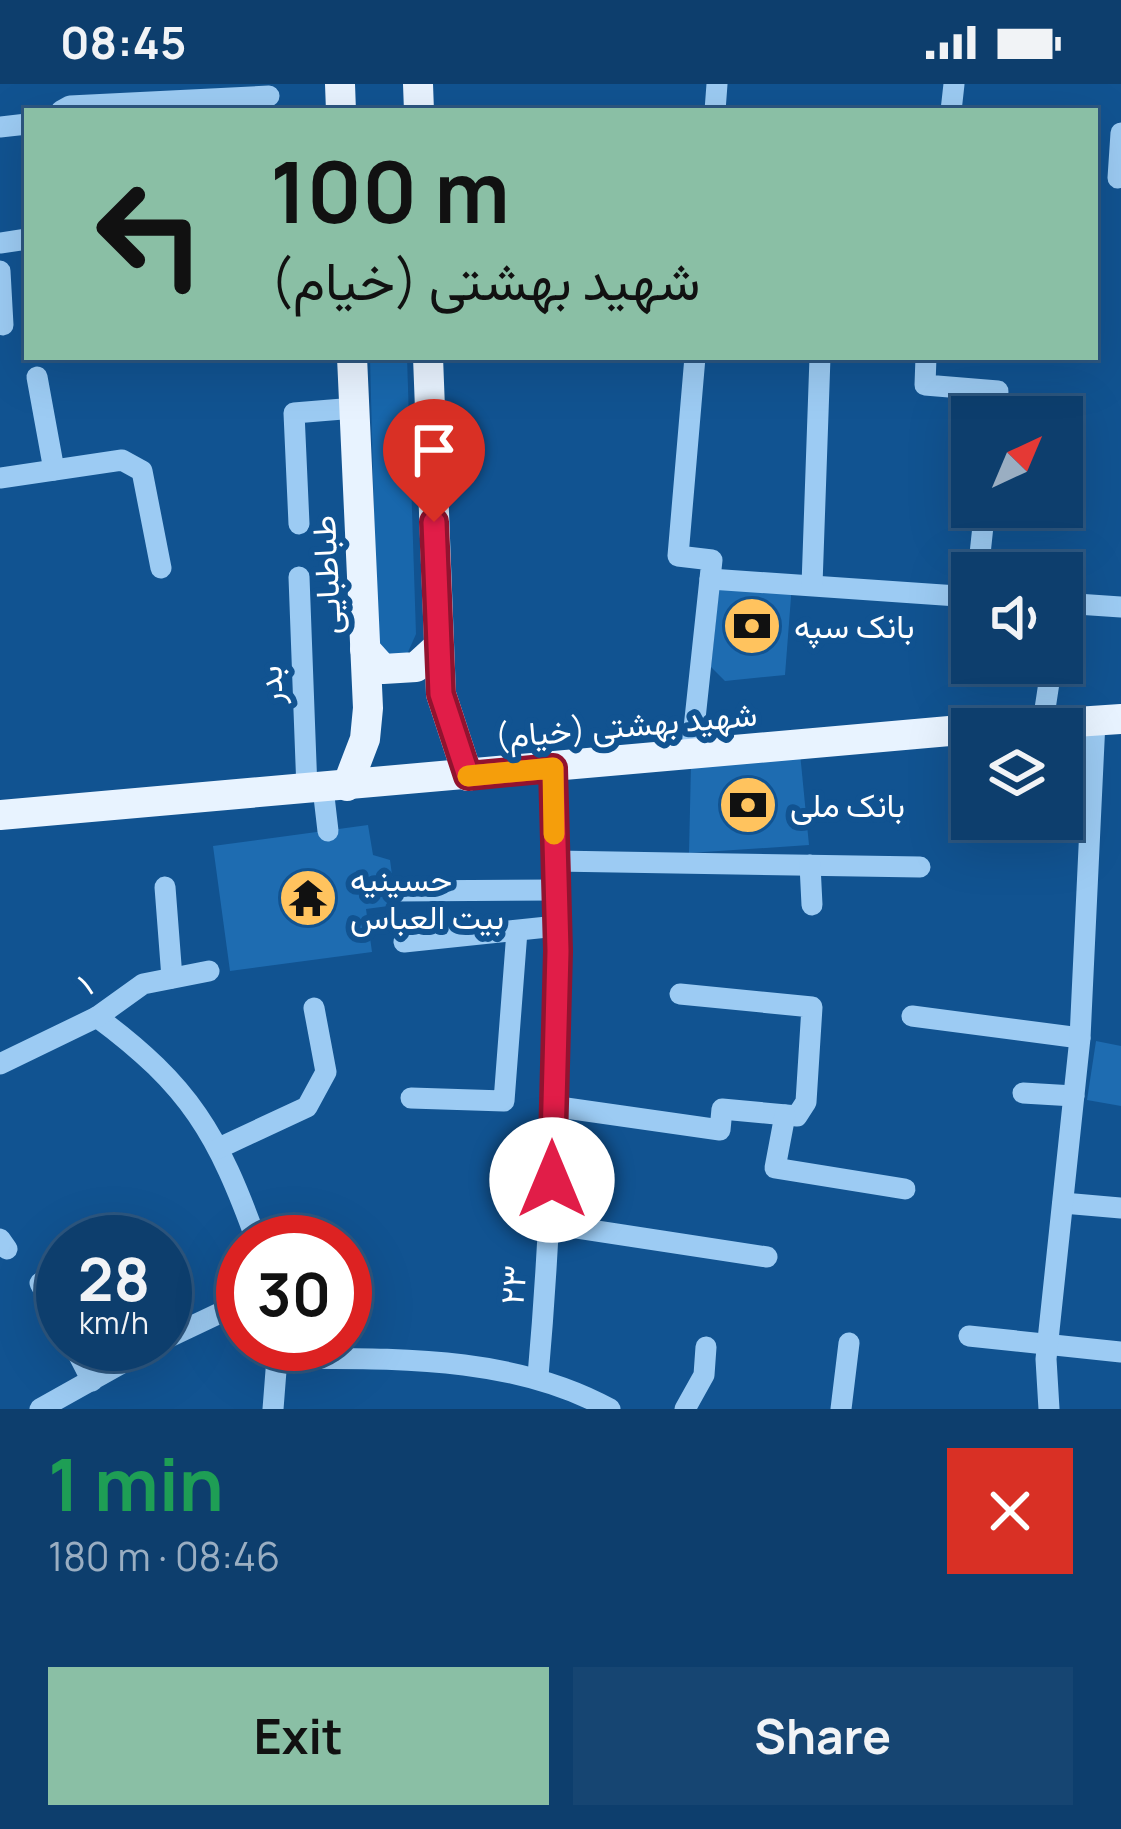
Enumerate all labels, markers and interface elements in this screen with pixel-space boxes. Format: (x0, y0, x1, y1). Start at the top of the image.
text: 08:45 (60, 11, 186, 73)
text: 100 m (270, 133, 510, 248)
icon: left (72, 156, 228, 312)
text: شهید بهشتی (خیام) (270, 242, 700, 316)
north arrow (951, 396, 1083, 528)
map controls (951, 396, 1083, 840)
pin (383, 399, 485, 522)
icon: arrive (401, 417, 467, 483)
street label: طباطبایی (300, 514, 351, 636)
button: sound (951, 552, 1083, 684)
bank icon: بانک سپه (721, 595, 783, 657)
place label: بانک سپه (794, 603, 915, 649)
street label: بدر (246, 665, 293, 706)
street label: شهید بهشتی (خیام) (493, 691, 759, 758)
button: layers (951, 708, 1083, 840)
bank icon: بانک ملی (717, 774, 779, 836)
place label: بانک ملی (790, 782, 905, 827)
place label: حسینیه بیت العباس (350, 856, 504, 939)
temple icon: حسینیه بیت العباس (277, 867, 339, 929)
street label: ۱ (68, 962, 101, 1005)
position arrow (489, 1117, 615, 1243)
speed limit sign: 30 (216, 1215, 372, 1371)
text: 28 (78, 1237, 150, 1319)
street label: ۲۳ (488, 1264, 537, 1306)
text: km/h (79, 1302, 149, 1343)
text: 1 min (48, 1434, 224, 1533)
button: close (947, 1448, 1073, 1574)
text: 180 m · 08:46 (48, 1529, 280, 1583)
button: Exit (48, 1667, 549, 1805)
button: Share (573, 1667, 1073, 1805)

